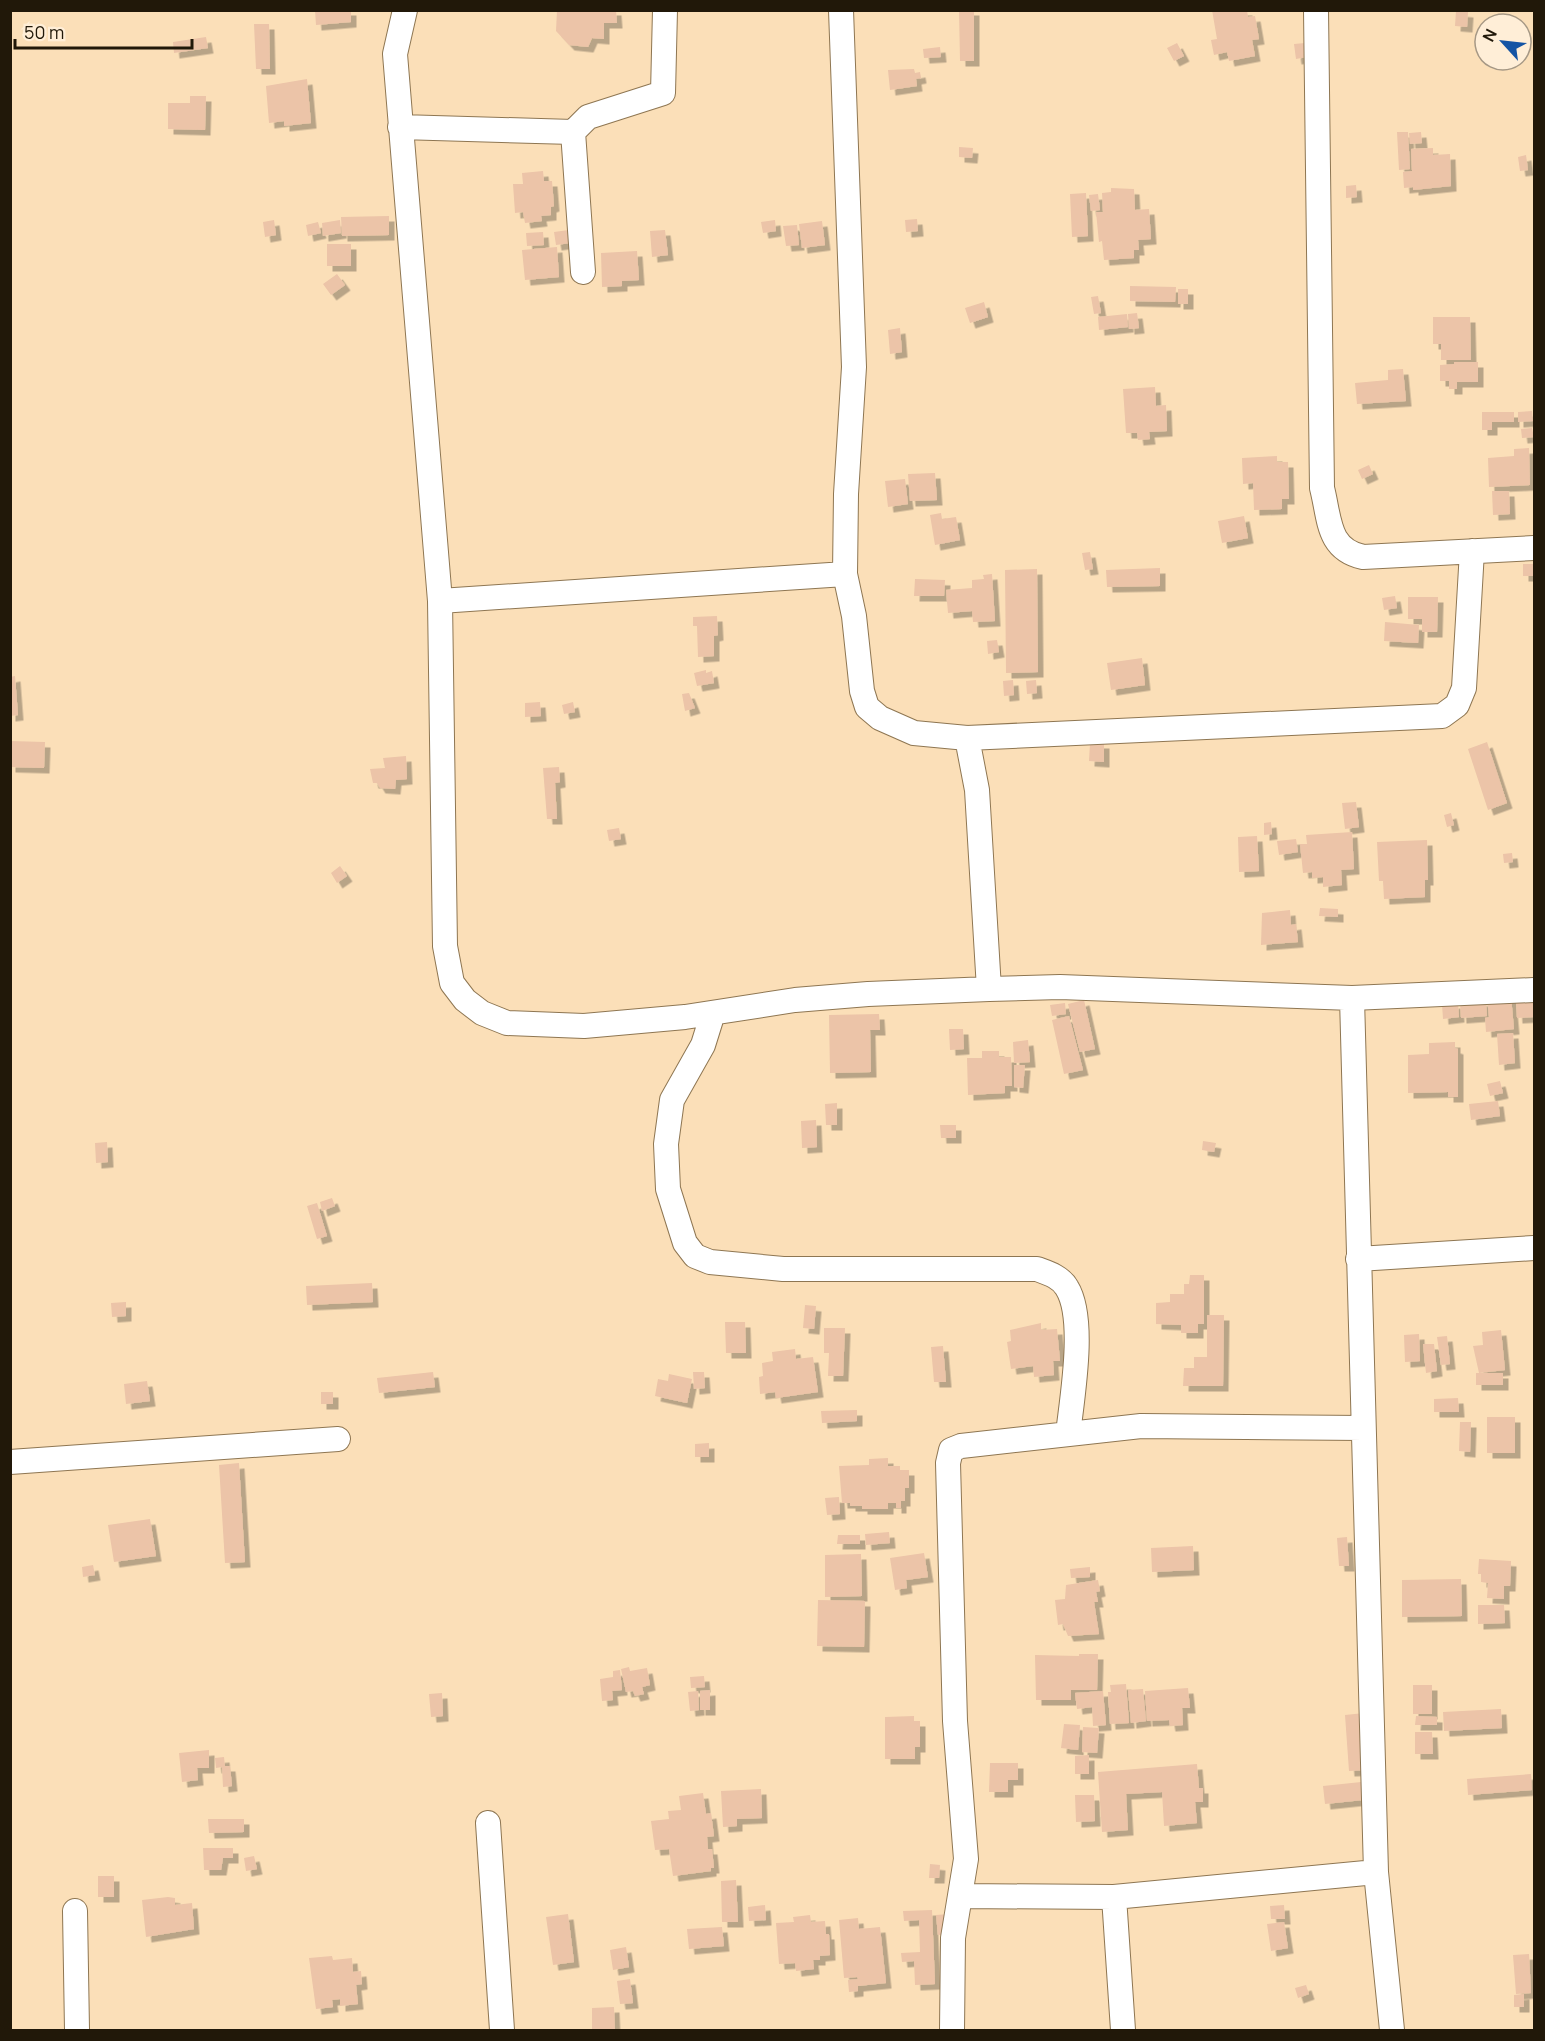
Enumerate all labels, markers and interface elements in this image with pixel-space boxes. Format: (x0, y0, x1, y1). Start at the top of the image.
scale bar (15, 12, 192, 50)
north arrow (1473, 12, 1533, 72)
text: 50 m (24, 20, 64, 44)
text: N (1477, 25, 1502, 45)

